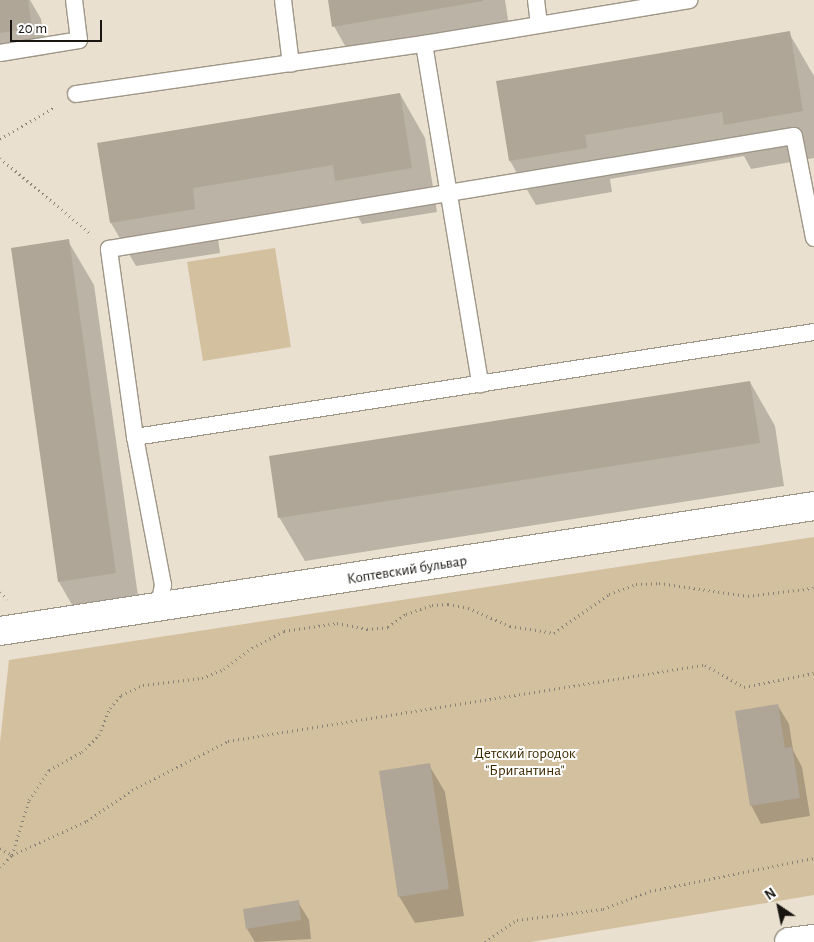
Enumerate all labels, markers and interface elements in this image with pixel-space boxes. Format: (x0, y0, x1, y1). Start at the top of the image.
scale bar (12, 10, 105, 42)
text: 20 m (18, 21, 47, 36)
street label: Коптевский бульвар (346, 552, 468, 588)
park label: Детский городок "Бригантина" (474, 744, 576, 779)
north arrow (754, 882, 804, 932)
text: N (763, 886, 779, 903)

